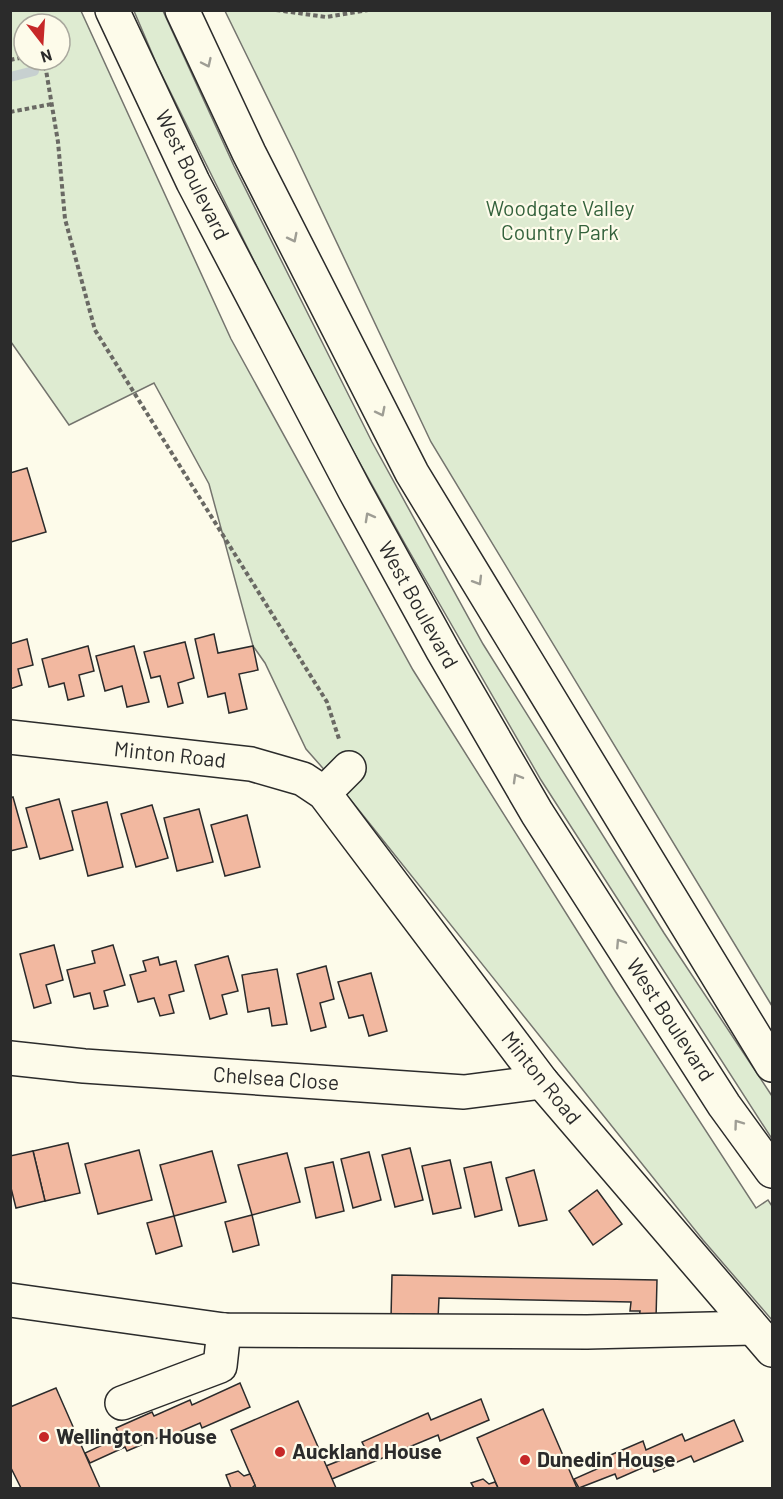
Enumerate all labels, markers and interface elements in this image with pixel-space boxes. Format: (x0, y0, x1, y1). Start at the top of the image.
north arrow (12, 12, 72, 72)
text: N (39, 46, 54, 67)
one-way arrow (199, 57, 211, 68)
street label: West Boulevard (151, 105, 236, 243)
park label: Woodgate Valley Country Park (486, 195, 635, 244)
one-way arrow (285, 232, 297, 243)
one-way arrow (374, 406, 385, 417)
one-way arrow (365, 512, 376, 523)
street label: West Boulevard (374, 536, 465, 672)
one-way arrow (471, 575, 483, 585)
street label: Minton Road (113, 735, 227, 772)
one-way arrow (513, 774, 524, 784)
one-way arrow (616, 939, 628, 949)
street label: West Boulevard (622, 953, 720, 1085)
street label: Minton Road (497, 1026, 587, 1129)
street label: Chelsea Close (212, 1061, 340, 1094)
one-way arrow (734, 1120, 745, 1131)
place label: Wellington House (56, 1423, 217, 1448)
marker: Wellington House (37, 1430, 51, 1444)
place label: Auckland House (292, 1438, 442, 1463)
marker: Auckland House (273, 1445, 287, 1459)
place label: Dunedin House (537, 1446, 675, 1471)
marker: Dunedin House (518, 1453, 532, 1467)

